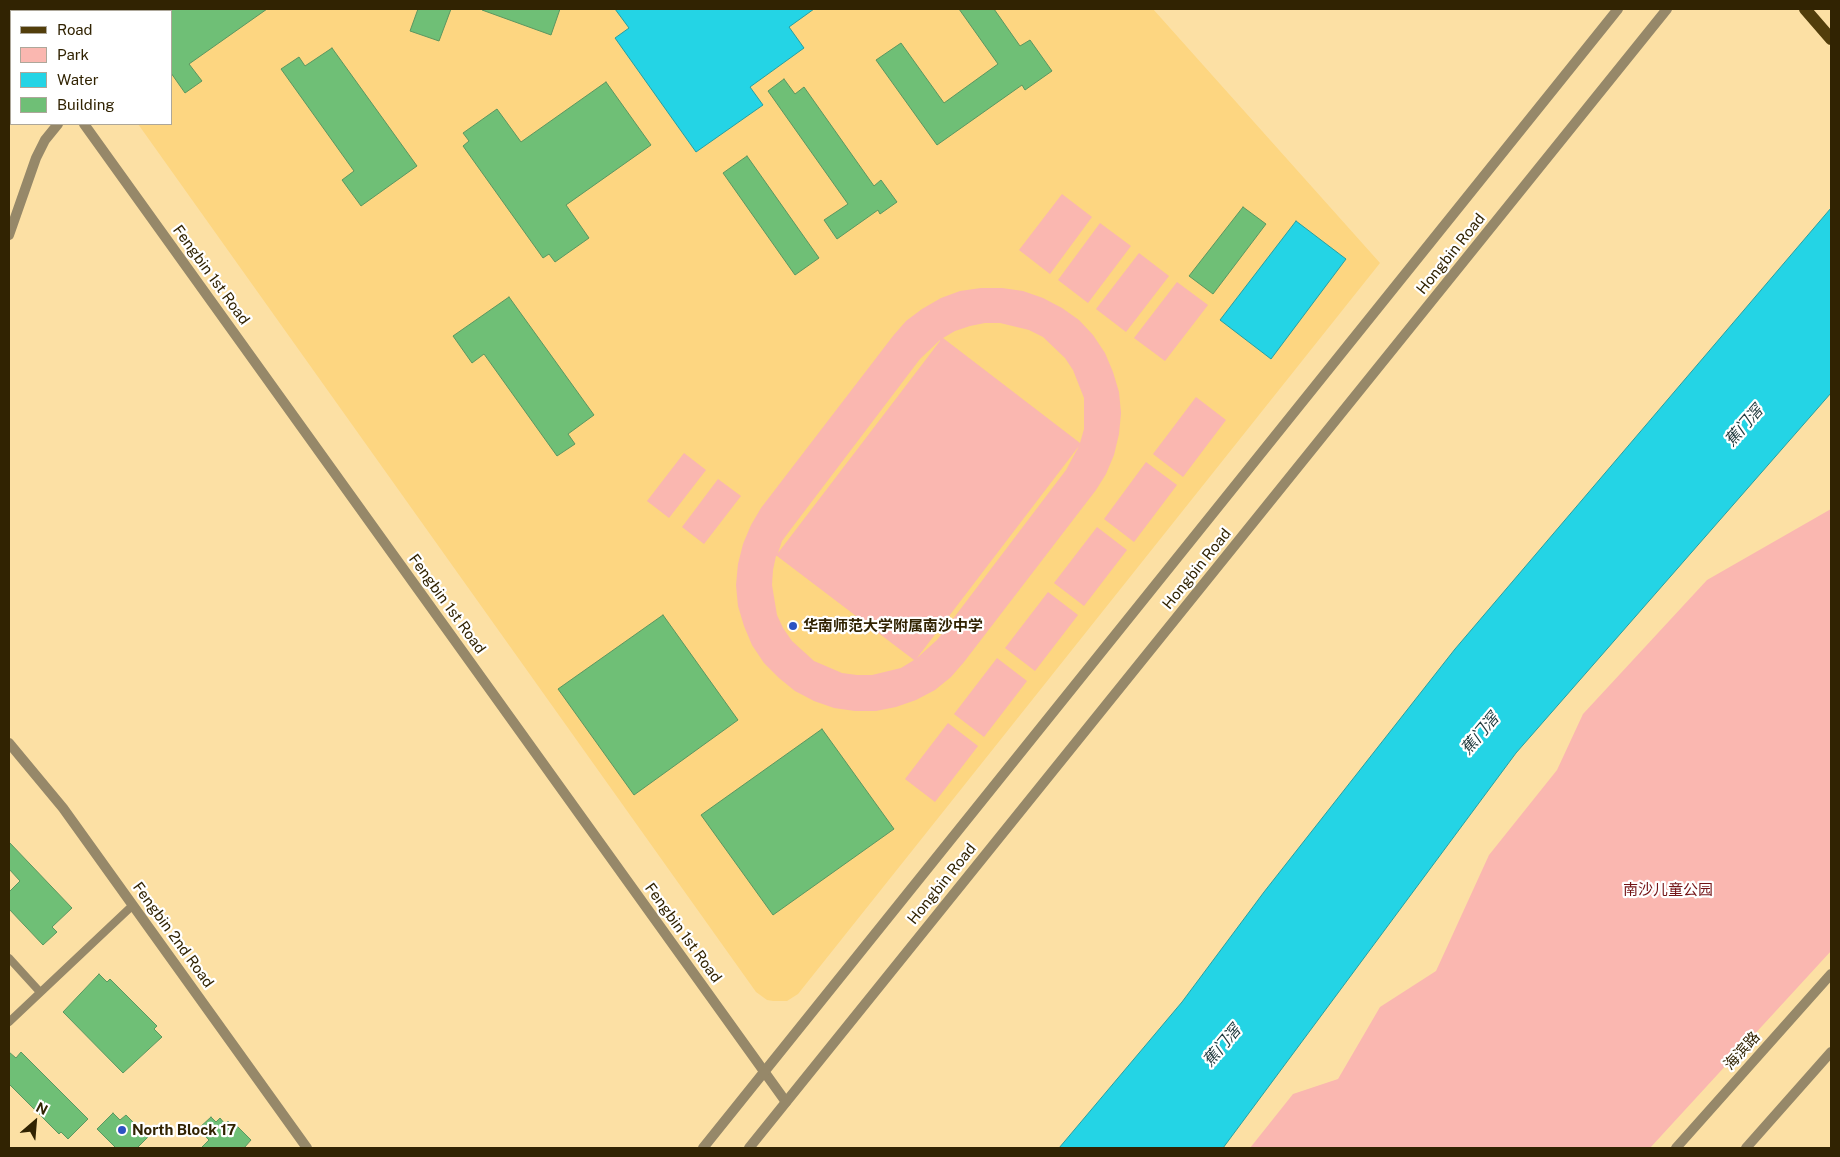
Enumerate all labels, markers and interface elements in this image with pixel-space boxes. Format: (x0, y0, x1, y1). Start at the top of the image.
legend (10, 10, 172, 125)
text: Road (57, 21, 93, 38)
text: Park (57, 46, 89, 63)
text: Water (57, 71, 99, 88)
text: Building (57, 96, 115, 113)
street label: Hongbin Road (1413, 210, 1489, 298)
street label: Fengbin 1st Road (169, 222, 253, 328)
water label: 蕉门滘 (1721, 402, 1767, 450)
street label: Hongbin Road (1159, 525, 1235, 613)
street label: Fengbin 1st Road (405, 551, 489, 657)
place label: 华南师范大学附属南沙中学 (803, 617, 983, 635)
marker: 华南师范大学附属南沙中学 (787, 620, 799, 632)
water label: 蕉门滘 (1457, 709, 1503, 759)
street label: Hongbin Road (904, 840, 980, 928)
street label: Fengbin 2nd Road (129, 879, 217, 991)
street label: Fengbin 1st Road (641, 880, 725, 986)
park label: 南沙儿童公园 (1623, 881, 1713, 899)
water label: 蕉门滘 (1199, 1021, 1245, 1071)
street label: 海滨路 (1720, 1028, 1764, 1074)
north arrow (10, 1097, 60, 1147)
text: N (33, 1099, 50, 1118)
place label: North Block 17 (132, 1121, 236, 1139)
marker: North Block 17 (116, 1124, 128, 1136)

